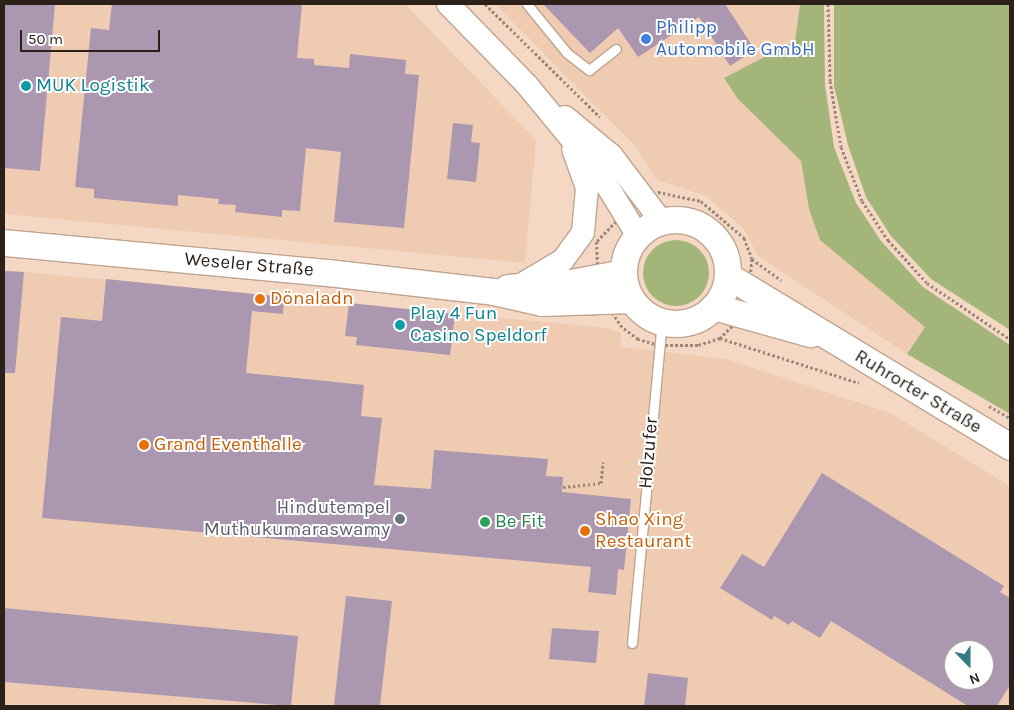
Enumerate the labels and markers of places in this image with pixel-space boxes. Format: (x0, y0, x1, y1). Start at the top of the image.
place label: Philipp Automobile GmbH (656, 17, 815, 61)
marker: Philipp Automobile GmbH (640, 33, 652, 45)
place label: MUK Logistik (36, 75, 150, 97)
marker: MUK Logistik (20, 80, 32, 92)
place label: Dönaladn (270, 288, 353, 310)
marker: Dönaladn (254, 293, 266, 305)
place label: Play 4 Fun Casino Speldorf (410, 303, 547, 347)
marker: Play 4 Fun Casino Speldorf (394, 319, 406, 331)
place label: Grand Eventhalle (154, 434, 302, 456)
marker: Grand Eventhalle (138, 439, 150, 451)
place label: Hindutempel Muthukumaraswamy (204, 497, 390, 541)
place label: Shao Xing Restaurant (595, 509, 691, 553)
place label: Be Fit (495, 511, 544, 533)
marker: Hindutempel Muthukumaraswamy (394, 513, 406, 525)
marker: Be Fit (479, 516, 491, 528)
marker: Shao Xing Restaurant (579, 525, 591, 537)

